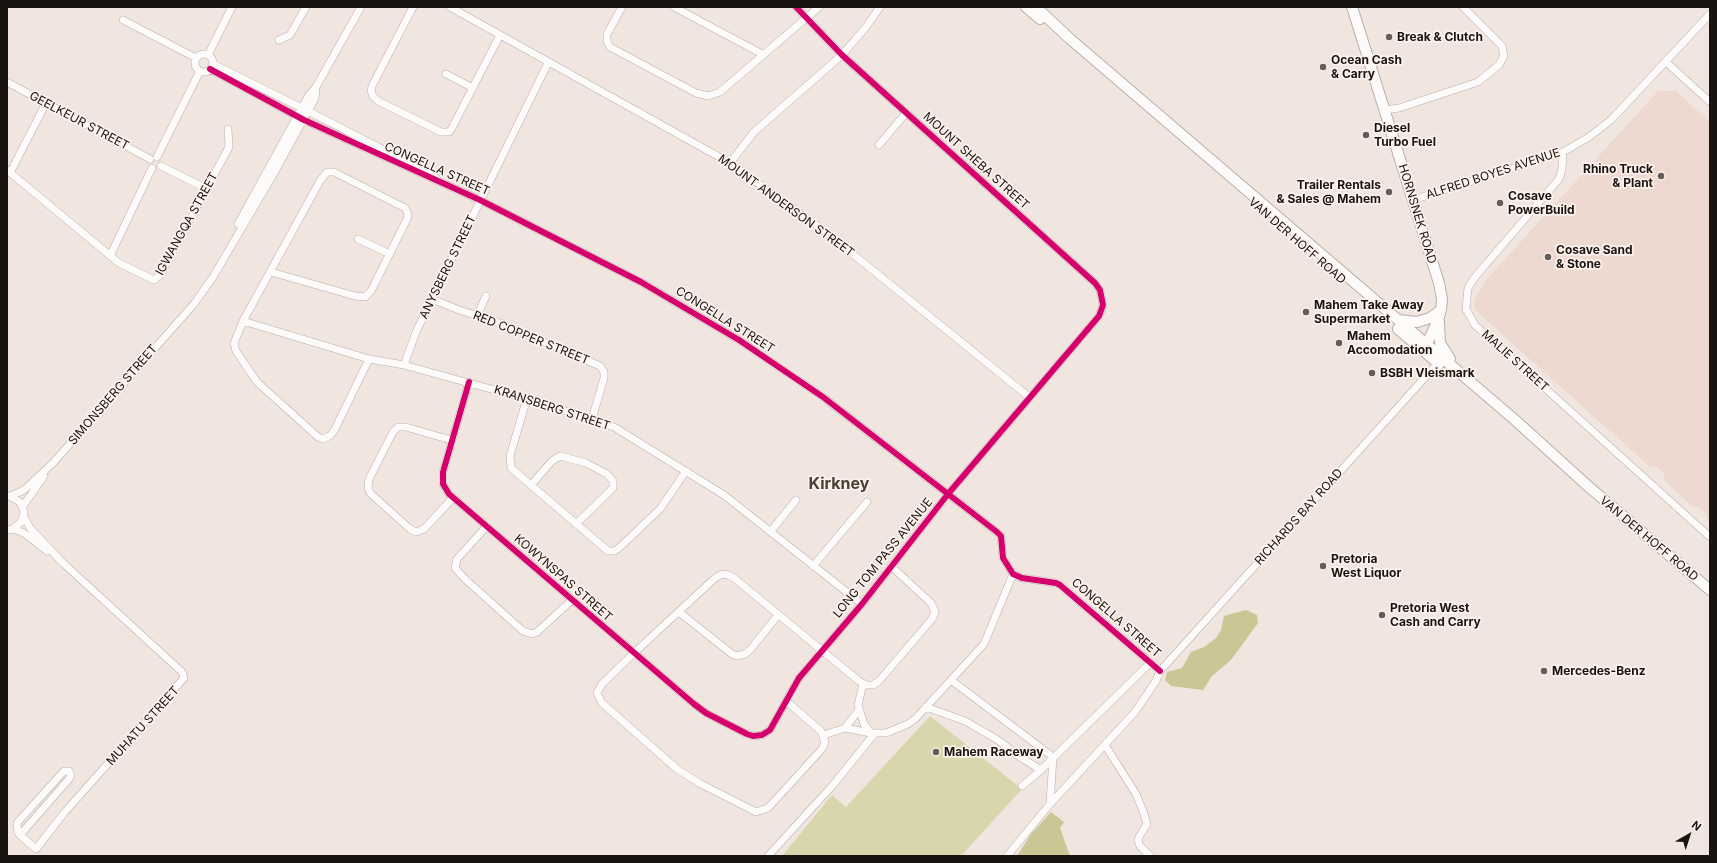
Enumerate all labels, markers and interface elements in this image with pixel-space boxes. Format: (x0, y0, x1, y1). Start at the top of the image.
place label: Break & Clutch (1397, 30, 1483, 44)
marker: Break & Clutch (1384, 32, 1394, 42)
place label: Ocean Cash & Carry (1331, 53, 1402, 81)
marker: Ocean Cash & Carry (1318, 62, 1328, 72)
street label: GEELKEUR STREET (27, 89, 131, 153)
street label: MOUNT SHEBA STREET (920, 110, 1032, 212)
place label: Diesel Turbo Fuel (1374, 121, 1436, 149)
marker: Diesel Turbo Fuel (1361, 130, 1371, 140)
street label: CONGELLA STREET (382, 139, 492, 199)
street label: ALFRED BOYES AVENUE (1424, 145, 1562, 203)
street label: MOUNT ANDERSON STREET (715, 152, 857, 260)
street label: HORNSNEK ROAD (1395, 162, 1439, 266)
place label: Rhino Truck & Plant (1583, 162, 1653, 190)
street label: IGWANGQA STREET (153, 170, 221, 278)
marker: Rhino Truck & Plant (1656, 171, 1666, 181)
place label: Trailer Rentals & Sales @ Mahem (1277, 178, 1381, 206)
marker: Trailer Rentals & Sales @ Mahem (1384, 187, 1394, 197)
place label: Cosave PowerBuild (1508, 189, 1575, 217)
street label: VAN DER HOFF ROAD (1245, 195, 1349, 287)
marker: Cosave PowerBuild (1495, 198, 1505, 208)
street label: ANYSBERG STREET (417, 213, 479, 321)
place label: Cosave Sand & Stone (1556, 243, 1633, 271)
marker: Cosave Sand & Stone (1543, 252, 1553, 262)
street label: CONGELLA STREET (673, 284, 777, 356)
place label: Mahem Take Away Supermarket (1314, 298, 1424, 326)
marker: Mahem Take Away Supermarket (1301, 307, 1311, 317)
street label: RED COPPER STREET (471, 308, 591, 368)
street label: MALIE STREET (1479, 327, 1551, 395)
place label: Mahem Accomodation (1347, 329, 1432, 357)
marker: Mahem Accomodation (1334, 338, 1344, 348)
street label: SIMONSBERG STREET (66, 342, 160, 448)
place label: BSBH Vleismark (1380, 366, 1475, 380)
marker: BSBH Vleismark (1367, 368, 1377, 378)
street label: KRANSBERG STREET (492, 382, 612, 434)
street label: RICHARDS BAY ROAD (1252, 466, 1346, 568)
district label: Kirkney (809, 474, 869, 494)
street label: VAN DER HOFF ROAD (1597, 494, 1701, 584)
street label: LONG TOM PASS AVENUE (830, 495, 936, 621)
street label: KOWYNSPAS STREET (511, 532, 615, 624)
place label: Pretoria West Liquor (1331, 552, 1401, 580)
marker: Pretoria West Liquor (1318, 561, 1328, 571)
street label: CONGELLA STREET (1068, 575, 1164, 661)
place label: Pretoria West Cash and Carry (1390, 601, 1481, 629)
marker: Pretoria West Cash and Carry (1377, 610, 1387, 620)
place label: Mercedes-Benz (1552, 664, 1646, 678)
marker: Mercedes-Benz (1539, 666, 1549, 676)
street label: MUHATU STREET (104, 684, 182, 768)
place label: Mahem Raceway (944, 745, 1044, 759)
marker: Mahem Raceway (931, 747, 941, 757)
north arrow (1669, 815, 1709, 855)
text: N (1689, 818, 1704, 834)

